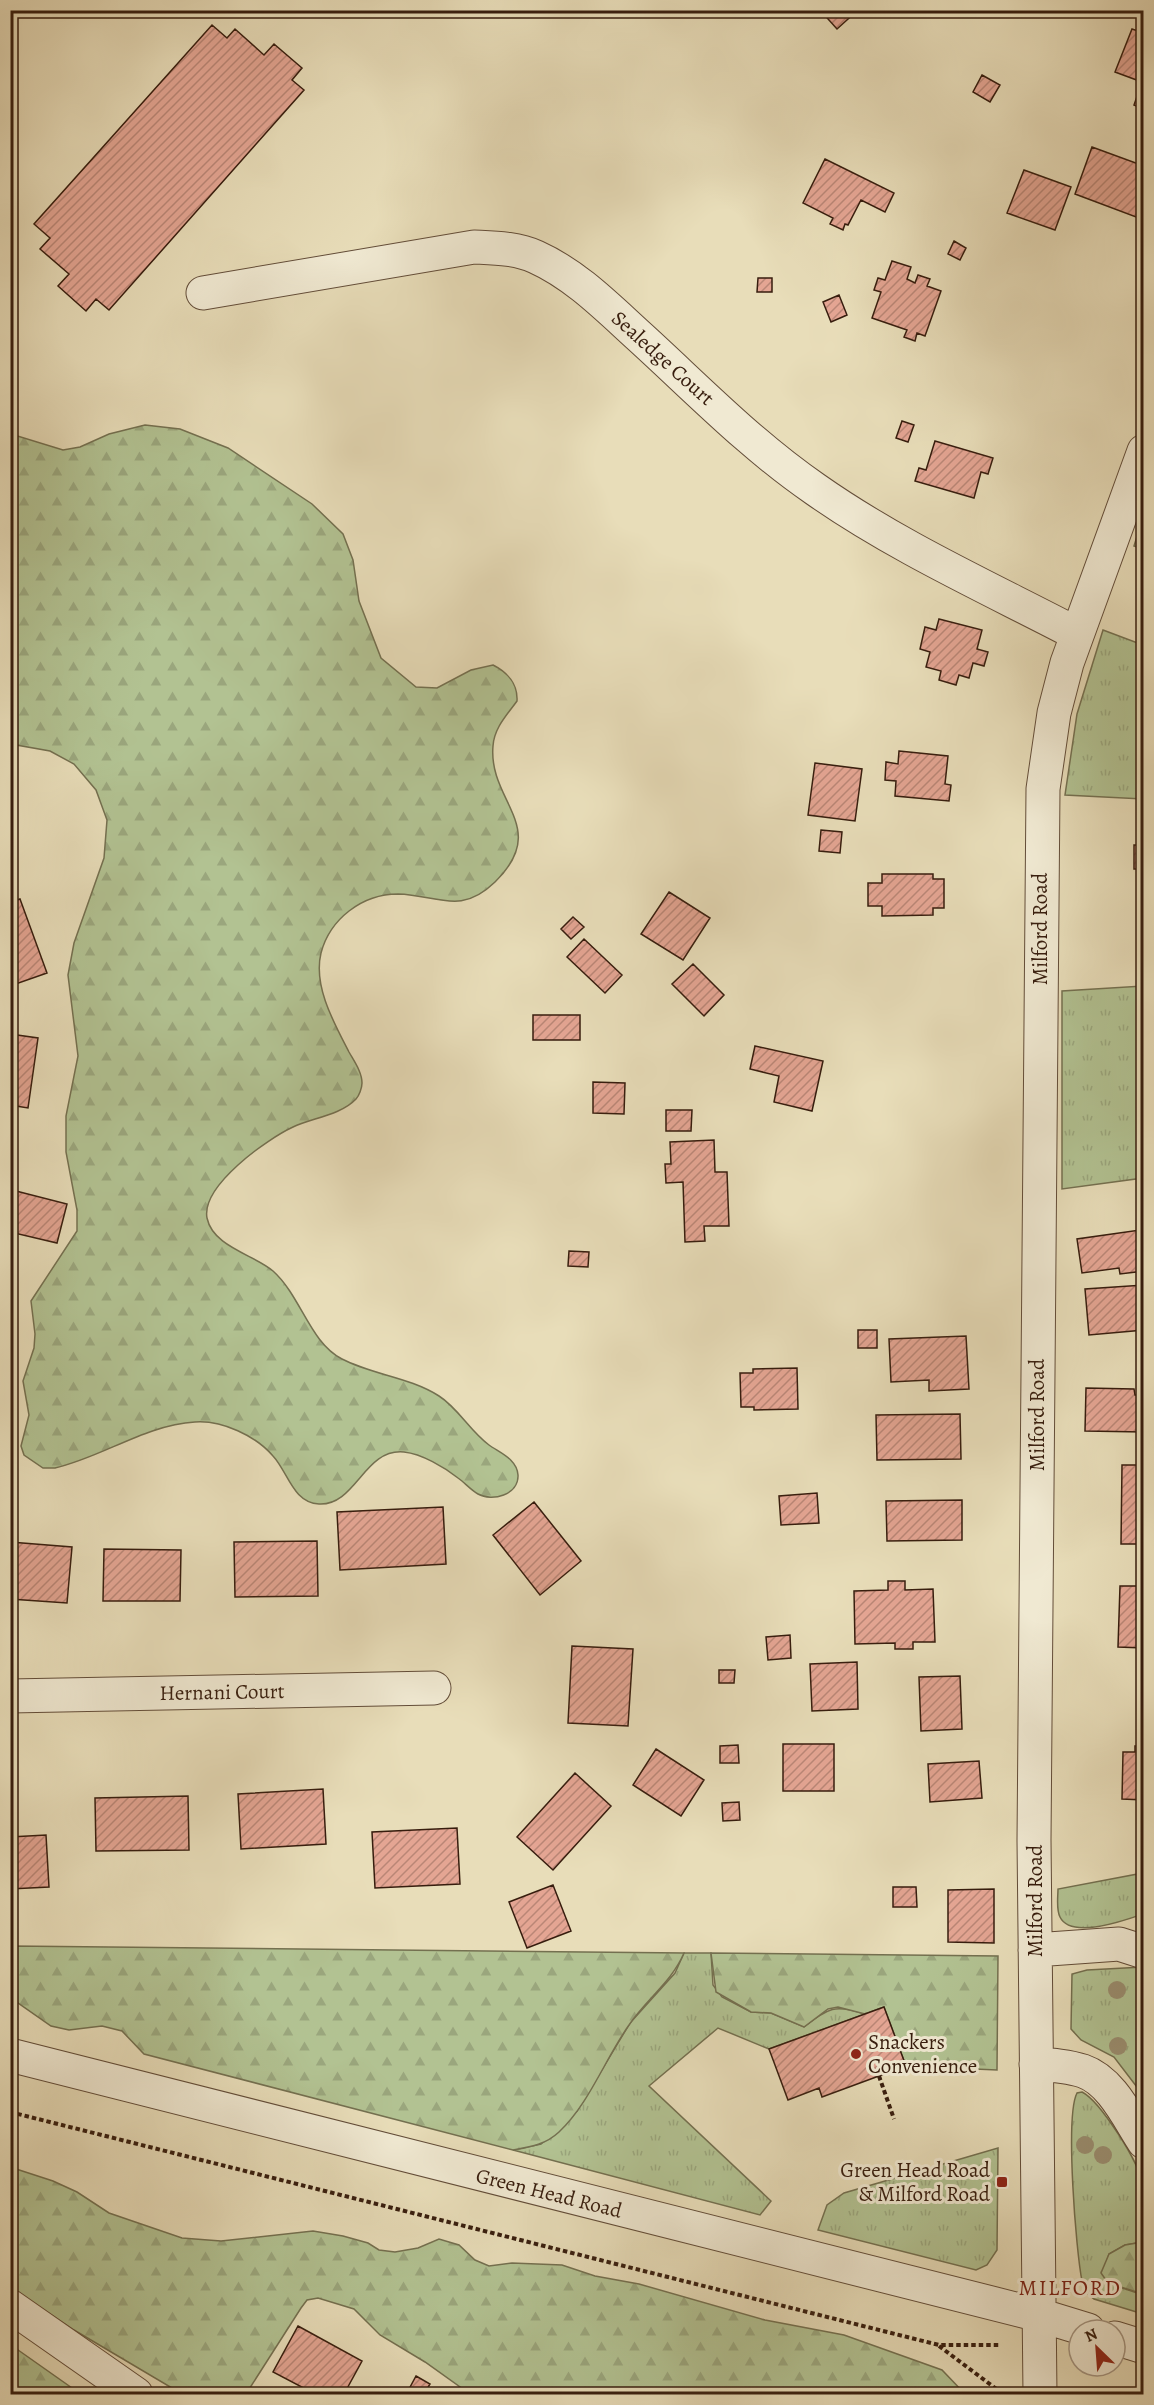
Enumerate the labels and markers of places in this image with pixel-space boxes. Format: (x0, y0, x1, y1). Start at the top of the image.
place label: Snackers Convenience (868, 2028, 977, 2080)
marker: Snackers Convenience (849, 2047, 863, 2061)
place label: Green Head Road & Milford Road (840, 2156, 991, 2208)
marker: Green Head Road & Milford Road (995, 2175, 1009, 2189)

